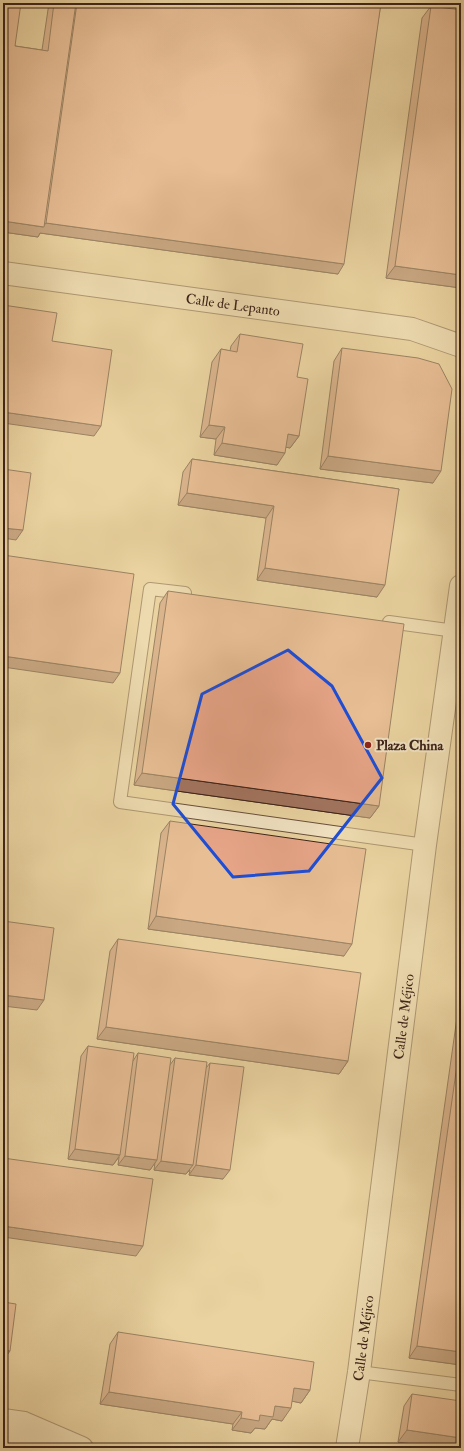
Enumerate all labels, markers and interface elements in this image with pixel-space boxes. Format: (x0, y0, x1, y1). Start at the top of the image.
street label: Calle de Lepanto (185, 290, 281, 320)
place label: Plaza China (376, 737, 445, 754)
marker: Plaza China (363, 740, 373, 750)
street label: Calle de Méjico (390, 973, 418, 1061)
street label: Calle de Méjico (350, 1294, 378, 1382)

